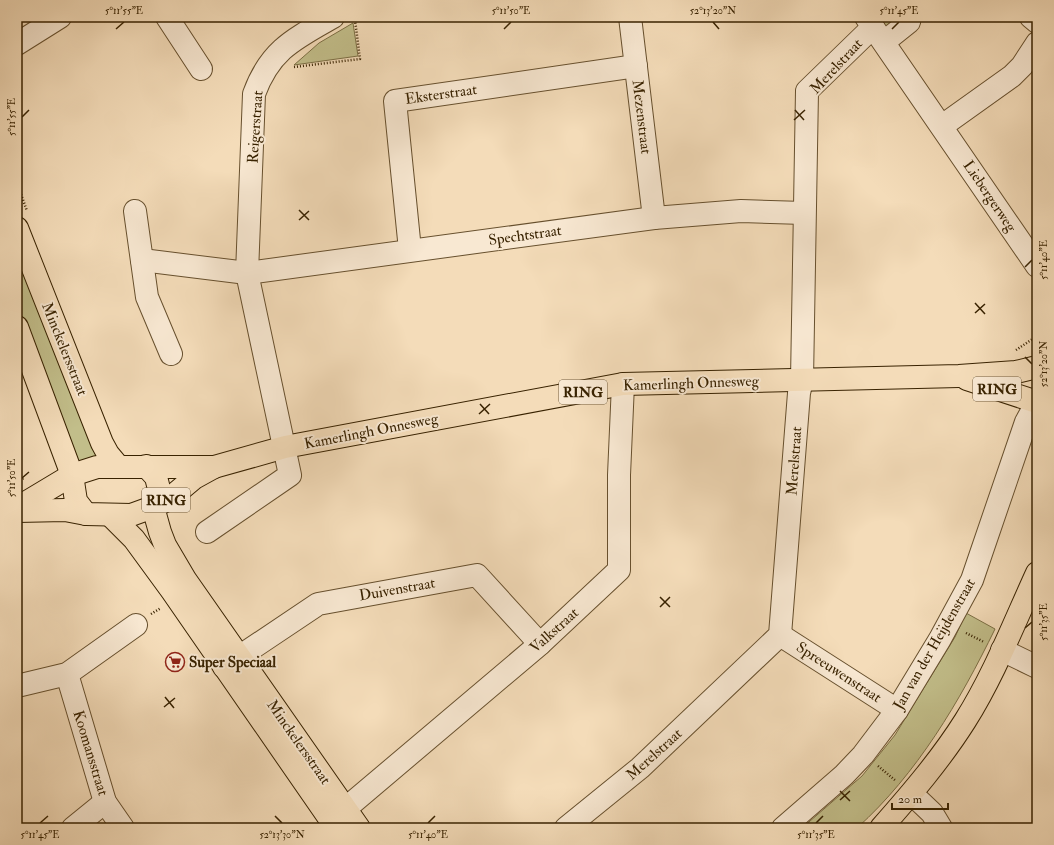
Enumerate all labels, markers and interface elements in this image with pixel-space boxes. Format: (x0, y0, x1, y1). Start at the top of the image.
text: 5°11'55"E (105, 5, 143, 17)
text: 5°11'50"E (492, 5, 530, 17)
text: 52°13'20"N (690, 5, 736, 17)
text: 5°11'45"E (880, 5, 918, 17)
street label: Merelstraat (806, 35, 867, 98)
street label: Mezenstraat (628, 79, 655, 155)
street label: Eksterstraat (404, 80, 478, 109)
street label: Reigerstraat (243, 90, 268, 164)
text: 5°11'55"E (6, 98, 18, 136)
street label: Liebergerweg (959, 157, 1021, 236)
street label: Spechtstraat (487, 221, 563, 251)
text: 5°11'40"E (1038, 240, 1050, 280)
street label: Minckelersstraat (37, 300, 92, 399)
text: 52°13'20"N (1038, 341, 1050, 387)
street label: Kamerlingh Onnesweg (623, 372, 760, 395)
road number: RING (973, 377, 1021, 401)
road number: RING (559, 380, 607, 404)
street label: Kamerlingh Onnesweg (303, 409, 440, 454)
street label: Merelstraat (783, 426, 806, 496)
text: 5°11'50"E (6, 459, 18, 497)
road number: RING (142, 488, 190, 512)
street label: Duivenstraat (357, 573, 437, 606)
street label: Jan van der Heijdenstraat (889, 575, 981, 715)
street label: Valkstraat (526, 603, 583, 657)
text: 5°11'35"E (1038, 603, 1050, 641)
street label: Spreeuwenstraat (792, 638, 885, 708)
supermarket icon: Super Speciaal (164, 651, 186, 673)
place label: Super Speciaal (189, 653, 276, 673)
street label: Minckelersstraat (262, 696, 335, 788)
street label: Koomansstraat (69, 708, 113, 798)
street label: Merelstraat (622, 724, 686, 785)
scale bar (892, 785, 948, 811)
text: 20 m (898, 792, 923, 807)
text: 5°11'45"E (21, 829, 59, 841)
text: 52°13'30"N (259, 829, 305, 841)
text: 5°11'40"E (408, 829, 448, 841)
text: 5°11'35"E (797, 829, 835, 841)

